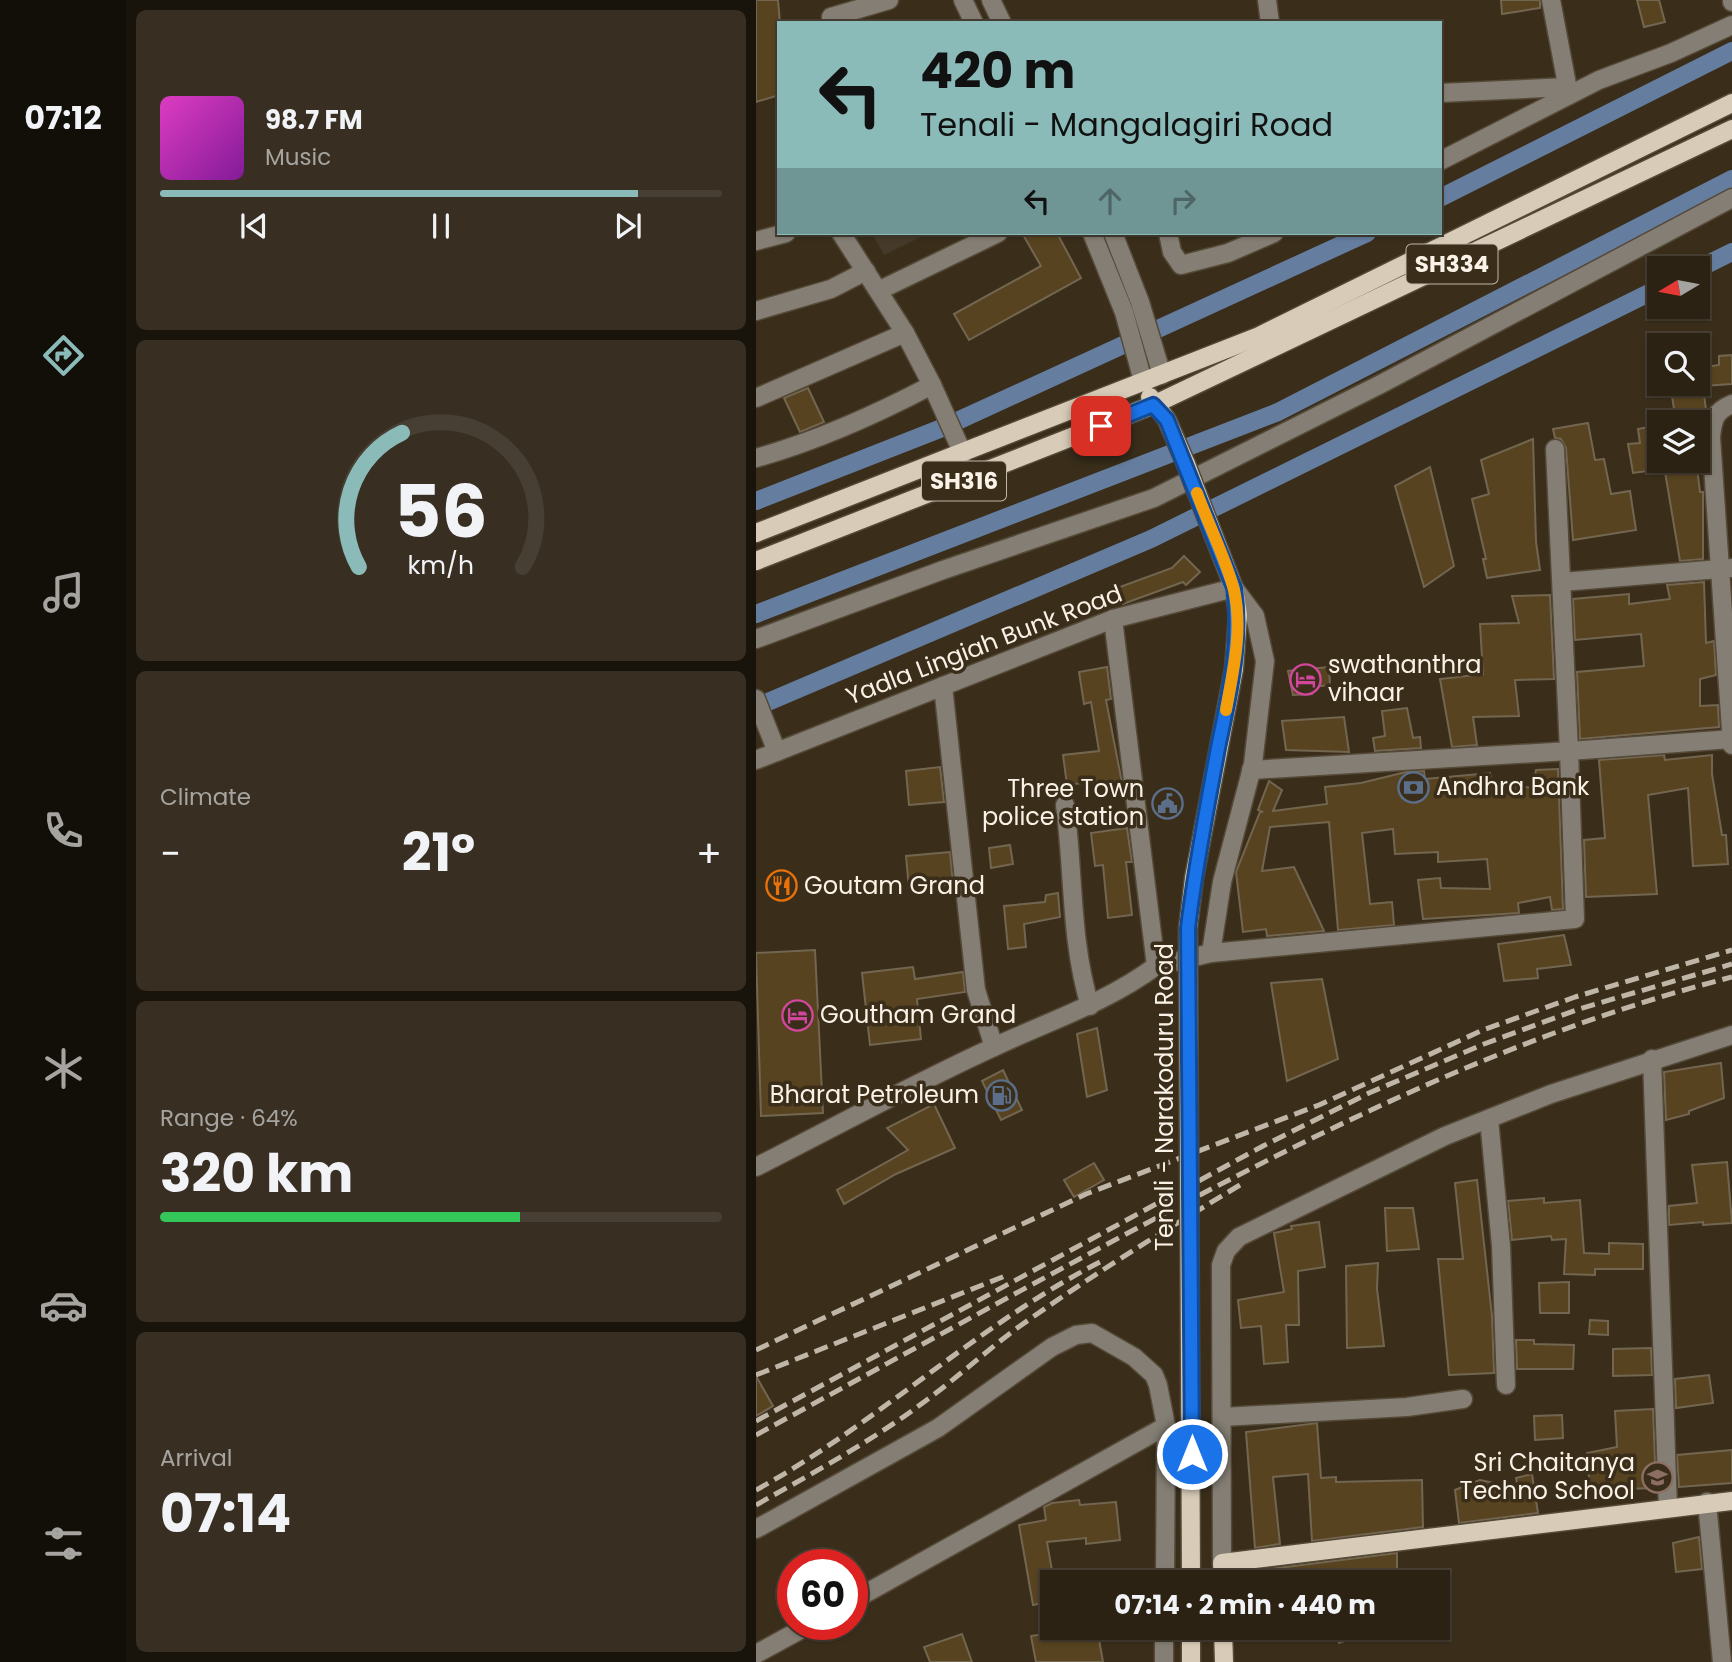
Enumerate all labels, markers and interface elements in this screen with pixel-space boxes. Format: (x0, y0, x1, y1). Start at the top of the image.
text: 420 m (920, 37, 1075, 105)
icon: left (805, 49, 896, 140)
text: 07:12 (24, 95, 102, 140)
text: 98.7 FM (265, 102, 363, 138)
text: Tenali - Mangalagiri Road (920, 102, 1333, 147)
text: Music (265, 141, 331, 173)
icon: left (1018, 182, 1056, 220)
icon: ahead (1091, 182, 1129, 220)
icon: right (1164, 182, 1202, 220)
icon: previous (235, 207, 273, 245)
icon: pause (422, 207, 460, 245)
icon: next (609, 207, 647, 245)
road number: SH334 (1406, 244, 1498, 284)
north arrow (1647, 256, 1710, 318)
map controls (1647, 256, 1710, 473)
icon: directions (39, 331, 88, 380)
button: search (1647, 333, 1710, 396)
pin (1071, 396, 1131, 456)
icon: arrive (1082, 407, 1120, 445)
button: layers (1647, 410, 1710, 473)
text: 56 (394, 461, 488, 562)
road number: SH316 (922, 461, 1006, 500)
text: km/h (408, 547, 474, 582)
icon: music (39, 568, 88, 617)
street label: Yadla Lingiah Bunk Road (841, 577, 1127, 713)
place label: swathanthra vihaar (1328, 648, 1481, 709)
hotel icon: swathanthra vihaar (1288, 662, 1322, 696)
bank icon: Andhra Bank (1396, 770, 1430, 804)
place label: Andhra Bank (1436, 770, 1590, 803)
place label: Three Town police station (982, 772, 1144, 833)
text: Climate (160, 781, 251, 813)
public building icon: Three Town police station (1150, 786, 1184, 820)
icon: phone (39, 806, 88, 855)
text: 21° (402, 816, 475, 889)
text: − (160, 827, 181, 880)
text: + (696, 827, 722, 880)
restaurant icon: Goutam Grand (764, 869, 798, 903)
place label: Goutam Grand (804, 869, 985, 902)
street label: Tenali - Narakoduru Road (1148, 943, 1181, 1251)
hotel icon: Goutham Grand (780, 998, 814, 1032)
place label: Goutham Grand (820, 998, 1016, 1031)
icon: climate (39, 1044, 88, 1093)
place label: Bharat Petroleum (770, 1078, 979, 1111)
fuel station icon: Bharat Petroleum (985, 1078, 1019, 1112)
text: Range · 64% (160, 1102, 298, 1134)
text: 320 km (160, 1137, 353, 1210)
icon: car (39, 1281, 88, 1330)
position arrow (1155, 1417, 1229, 1491)
text: Arrival (160, 1442, 232, 1474)
place label: Sri Chaitanya Techno School (1459, 1446, 1635, 1507)
school or university icon: Sri Chaitanya Techno School (1641, 1460, 1675, 1494)
text: 07:14 (160, 1477, 291, 1550)
icon: filters (39, 1519, 88, 1568)
speed limit sign: 60 (777, 1549, 868, 1640)
text: 07:14 · 2 min · 440 m (1114, 1587, 1376, 1623)

